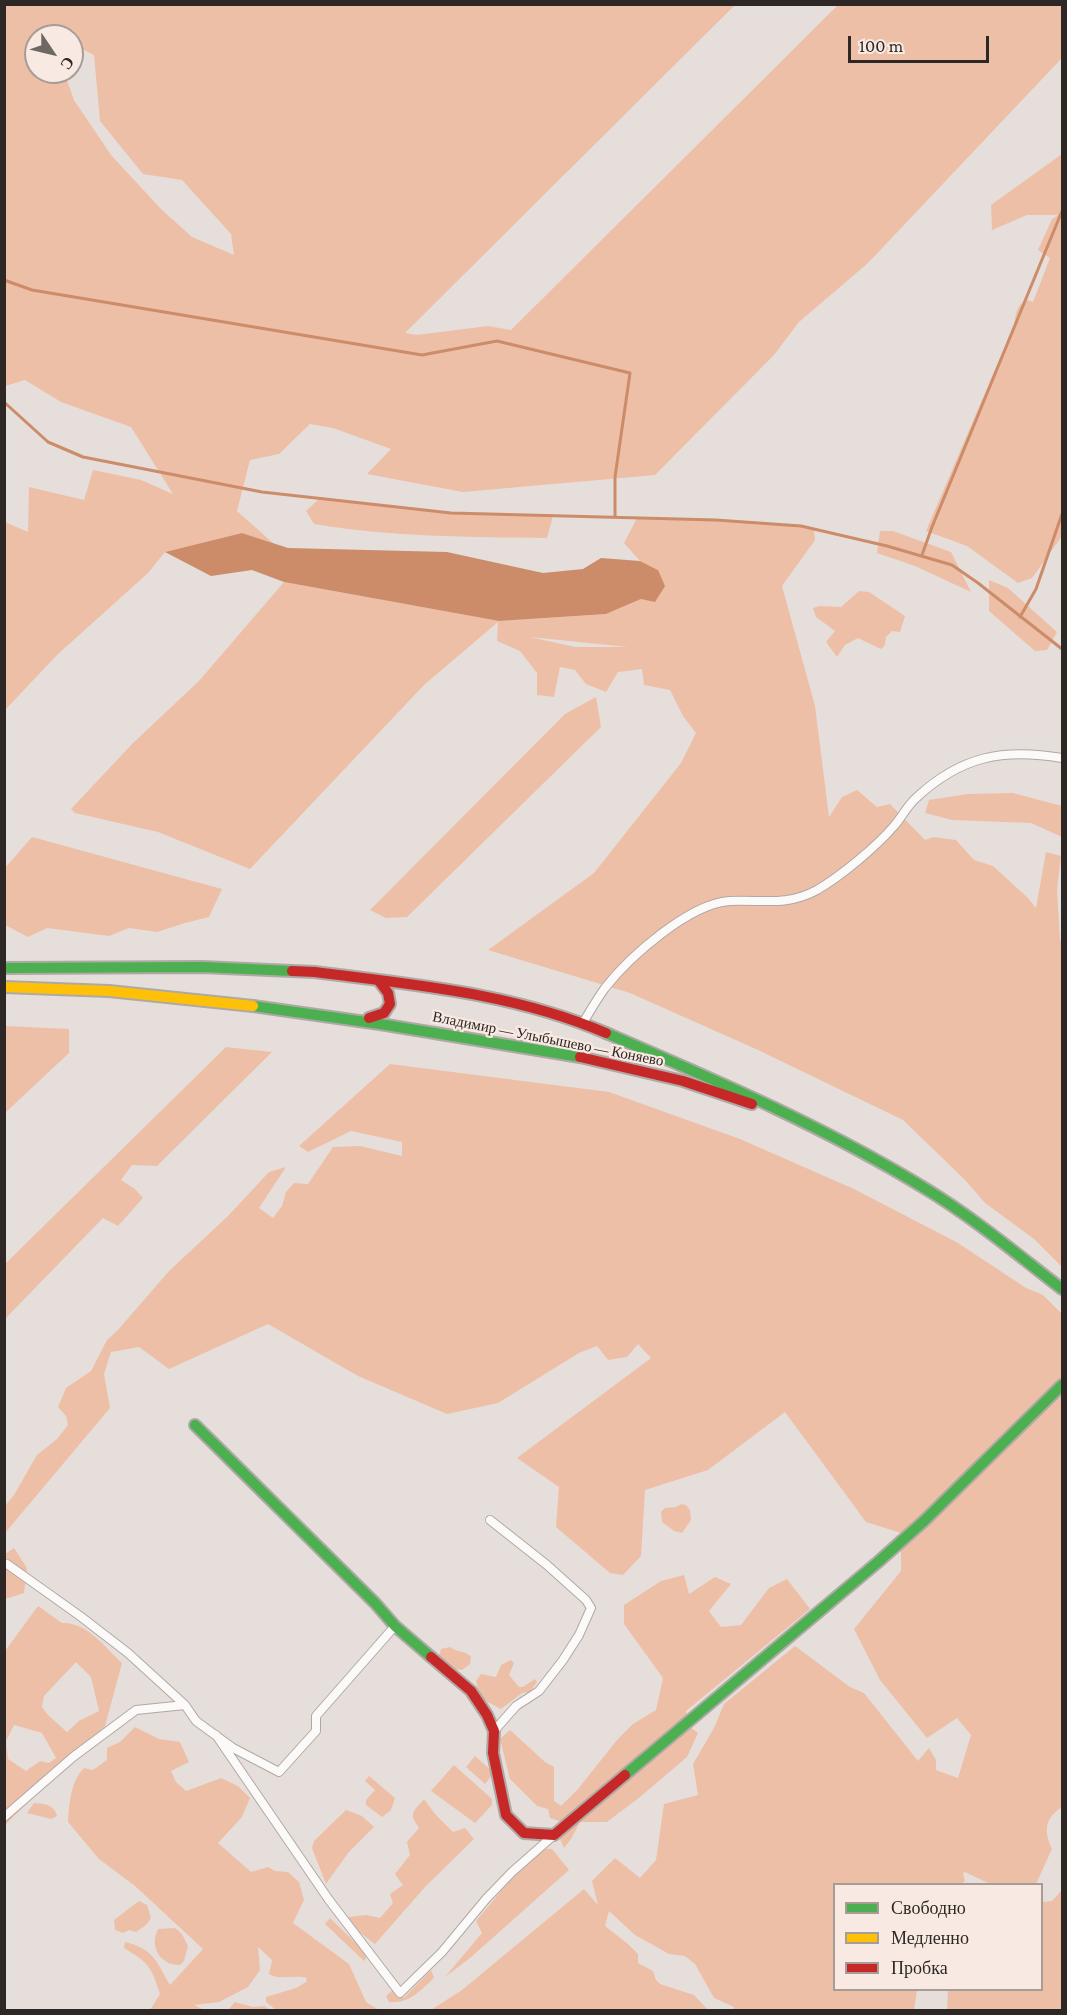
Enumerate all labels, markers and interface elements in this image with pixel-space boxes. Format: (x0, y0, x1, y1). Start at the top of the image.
north arrow (24, 24, 84, 84)
scale bar (851, 24, 992, 62)
text: 100 m (859, 36, 903, 56)
text: С (57, 54, 78, 73)
street label: Владимир — Улыбышево — Коняево (431, 1008, 665, 1070)
legend (833, 1883, 1043, 1991)
text: Свободно (891, 1898, 966, 1918)
text: Медленно (891, 1928, 969, 1948)
text: Пробка (891, 1958, 948, 1978)

